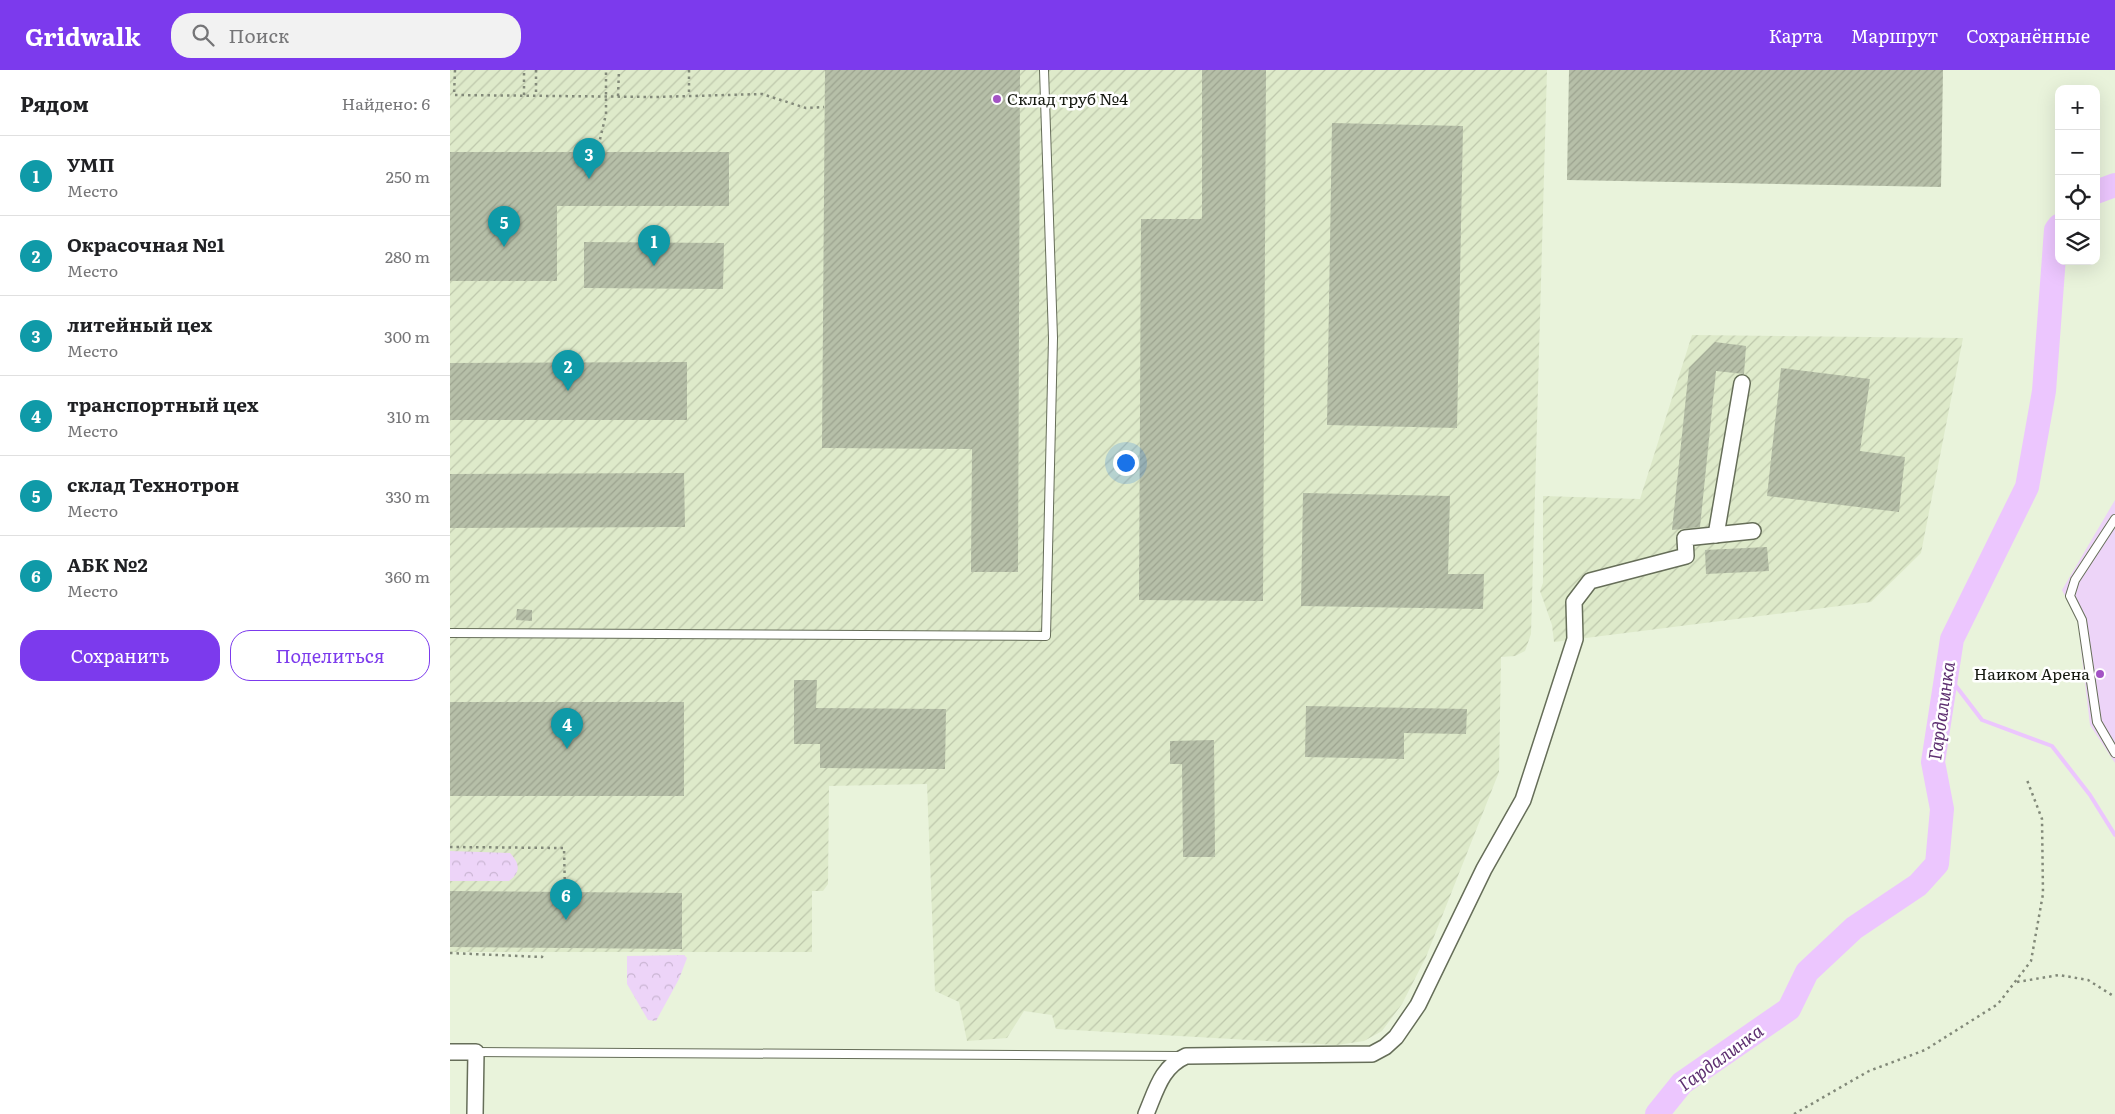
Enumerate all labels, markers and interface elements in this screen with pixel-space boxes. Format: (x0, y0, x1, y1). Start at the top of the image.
search box (171, 13, 521, 58)
text: Gridwalk (25, 18, 141, 53)
icon: search (189, 21, 217, 49)
text: Поиск (229, 21, 289, 49)
text: Карта (1769, 22, 1823, 49)
text: Маршрут (1851, 22, 1938, 49)
text: Сохранённые (1966, 22, 2090, 49)
map controls (2055, 85, 2100, 265)
button: + (2055, 85, 2100, 130)
place label: Склад труб №4 (1007, 86, 1128, 110)
text: Рядом (20, 87, 89, 118)
text: Найдено: 6 (342, 91, 430, 115)
marker: Склад труб №4 (991, 93, 1003, 105)
button: − (2055, 130, 2100, 175)
pin: 3 (573, 138, 605, 179)
text: УМП (67, 150, 115, 178)
text: 1 (33, 164, 39, 188)
text: 250 m (386, 164, 430, 188)
button: locate (2055, 175, 2100, 220)
text: Место (67, 178, 118, 202)
pin: 5 (488, 206, 520, 247)
button: layers (2055, 220, 2100, 265)
pin: 1 (638, 225, 670, 266)
text: Окрасочная №1 (67, 230, 225, 258)
text: 2 (32, 244, 40, 268)
text: 280 m (385, 244, 430, 268)
text: Место (67, 258, 118, 282)
text: литейный цех (67, 310, 212, 338)
text: 3 (32, 324, 40, 348)
text: 300 m (384, 324, 430, 348)
text: Место (67, 338, 118, 362)
pin: 2 (552, 350, 584, 391)
text: транспортный цех (67, 390, 258, 418)
text: 4 (31, 404, 41, 428)
text: 310 m (387, 404, 430, 428)
text: Место (67, 418, 118, 442)
your location (1113, 450, 1139, 476)
text: склад Технотрон (67, 470, 239, 498)
text: 5 (32, 484, 40, 508)
text: 330 m (385, 484, 430, 508)
text: Место (67, 498, 118, 522)
text: АБК №2 (67, 550, 148, 578)
text: 6 (31, 564, 41, 588)
text: 360 m (385, 564, 430, 588)
text: Место (67, 578, 118, 602)
button: Сохранить (20, 630, 220, 681)
button: Поделиться (230, 630, 430, 681)
water label: Гардалинка (1920, 659, 1961, 762)
place label: Наиком Арена (1974, 661, 2090, 685)
marker: Наиком Арена (2094, 668, 2106, 680)
pin: 4 (551, 708, 583, 749)
pin: 6 (550, 879, 582, 920)
water label: Гардалинка (1672, 1016, 1769, 1097)

